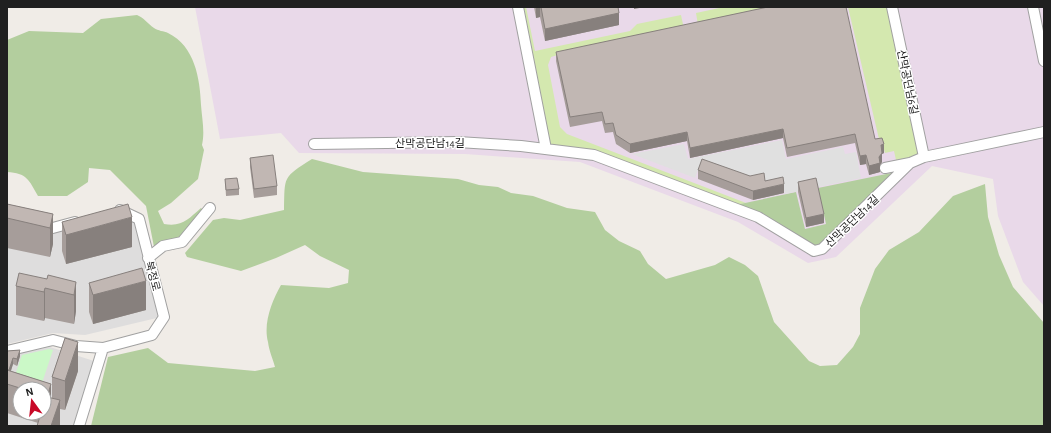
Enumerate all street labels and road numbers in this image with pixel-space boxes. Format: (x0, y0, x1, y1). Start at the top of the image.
street label: 산막공단남6길 (895, 49, 920, 115)
street label: 산막공단남14길 (395, 138, 465, 149)
street label: 산막공단남14길 (823, 193, 881, 250)
street label: 북정로 (143, 260, 162, 292)

